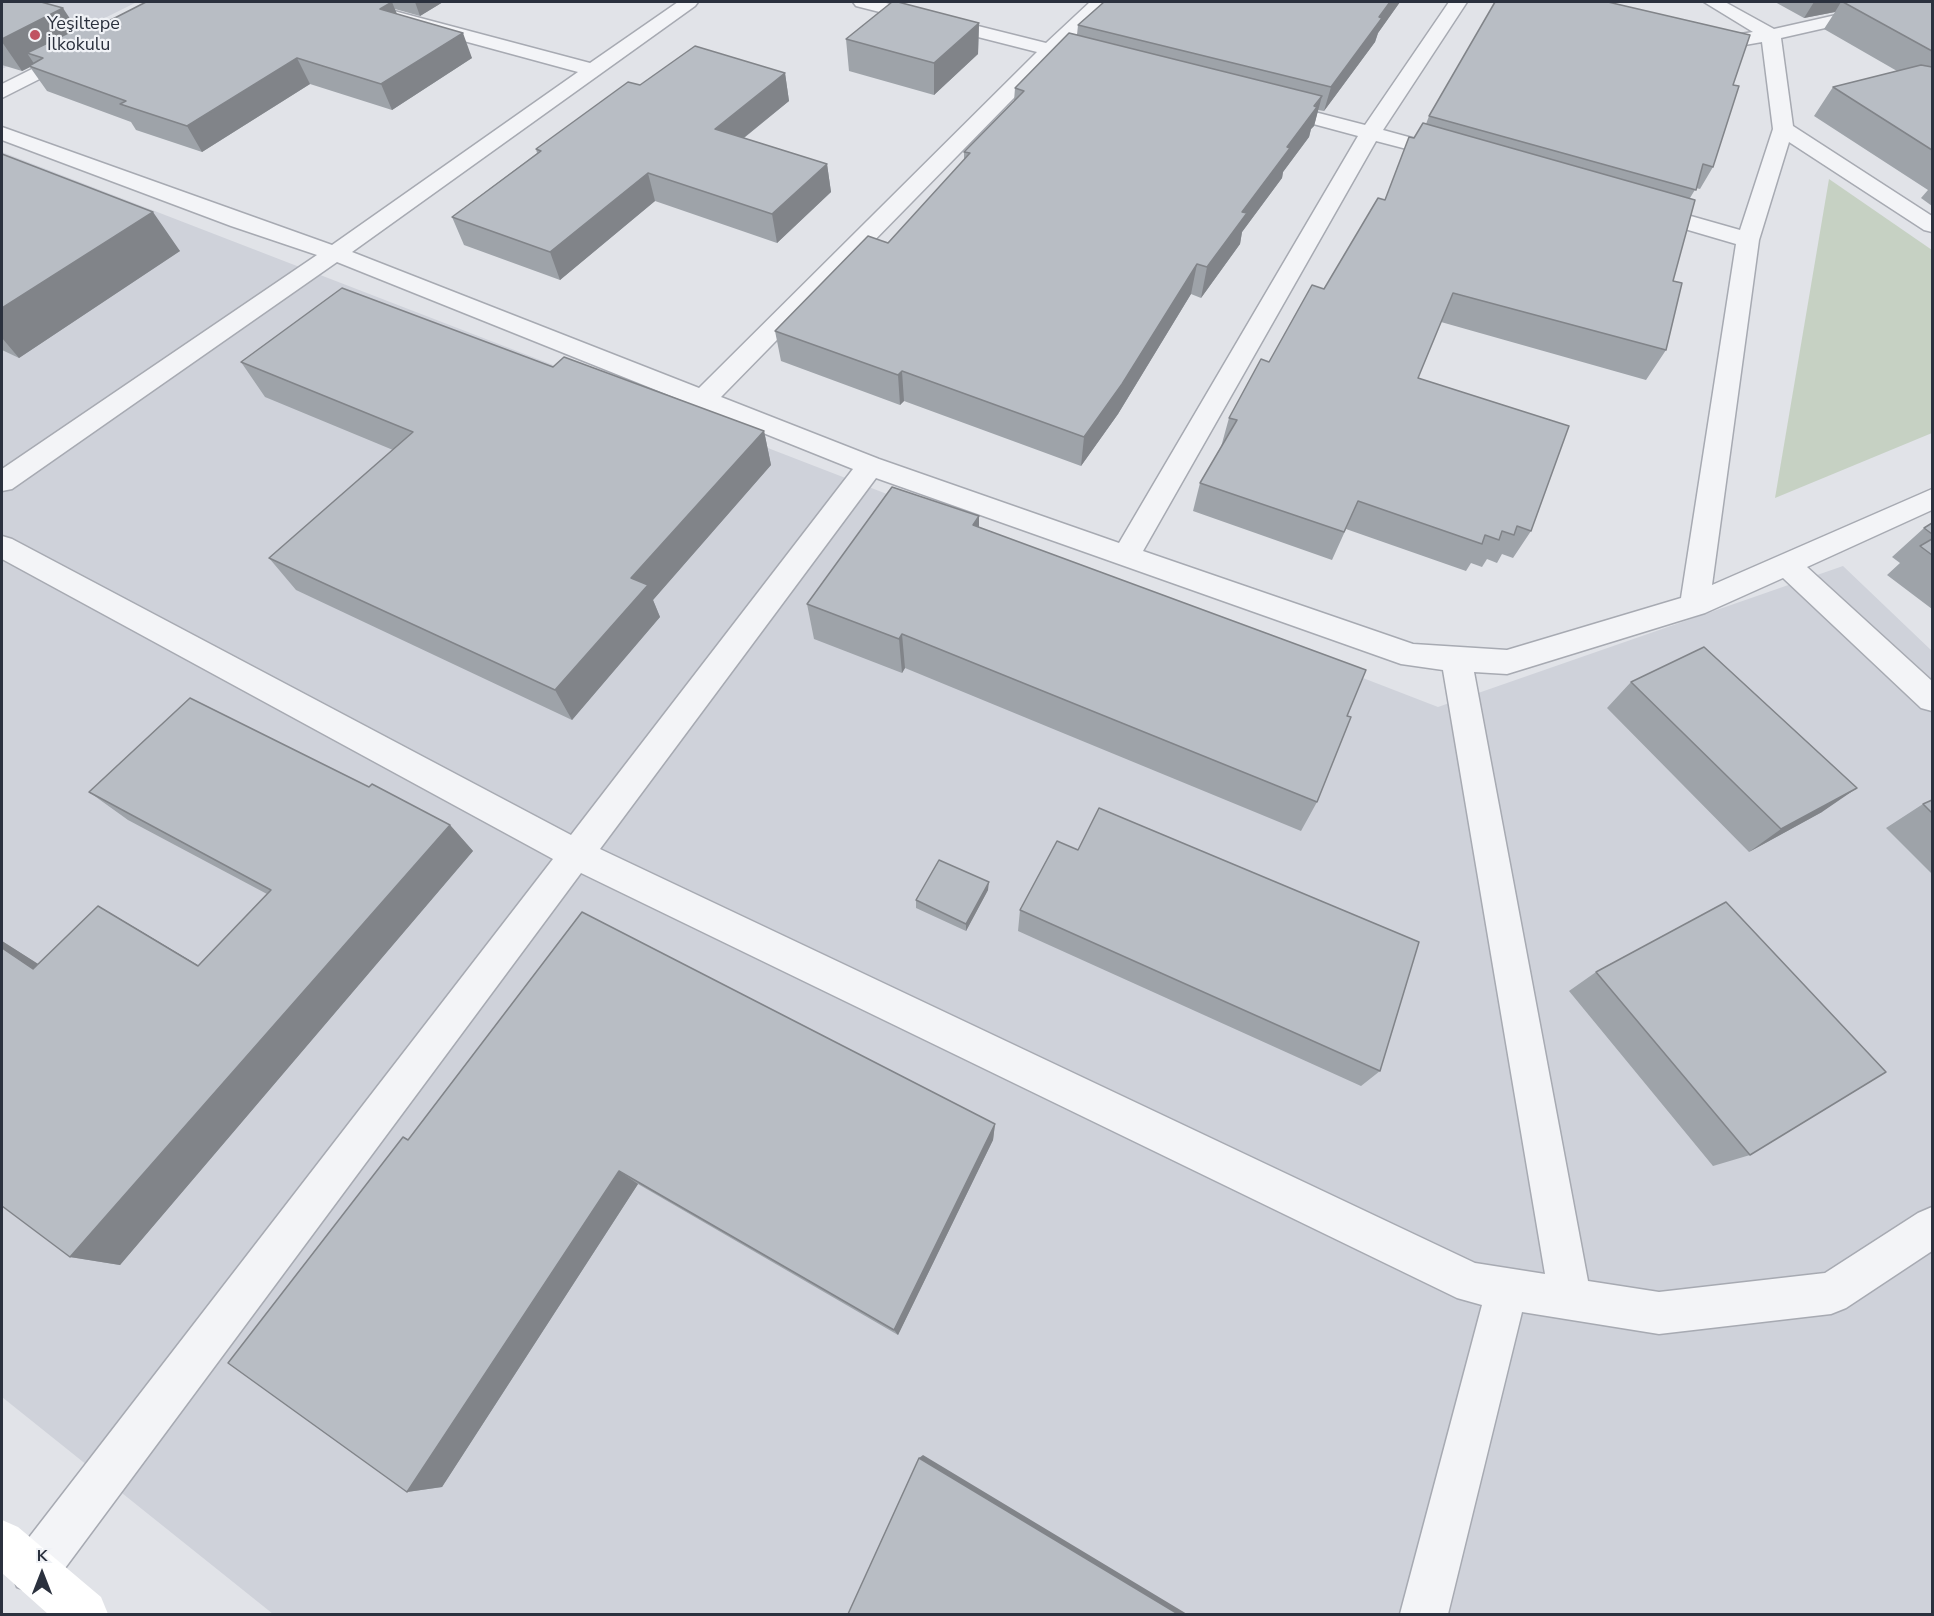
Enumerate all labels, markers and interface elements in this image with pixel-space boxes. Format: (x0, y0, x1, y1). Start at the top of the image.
place label: Yeşiltepe İlkokulu (47, 14, 120, 57)
marker: Yeşiltepe İlkokulu (28, 28, 42, 42)
north arrow (12, 1544, 72, 1604)
text: K (37, 1545, 47, 1567)

